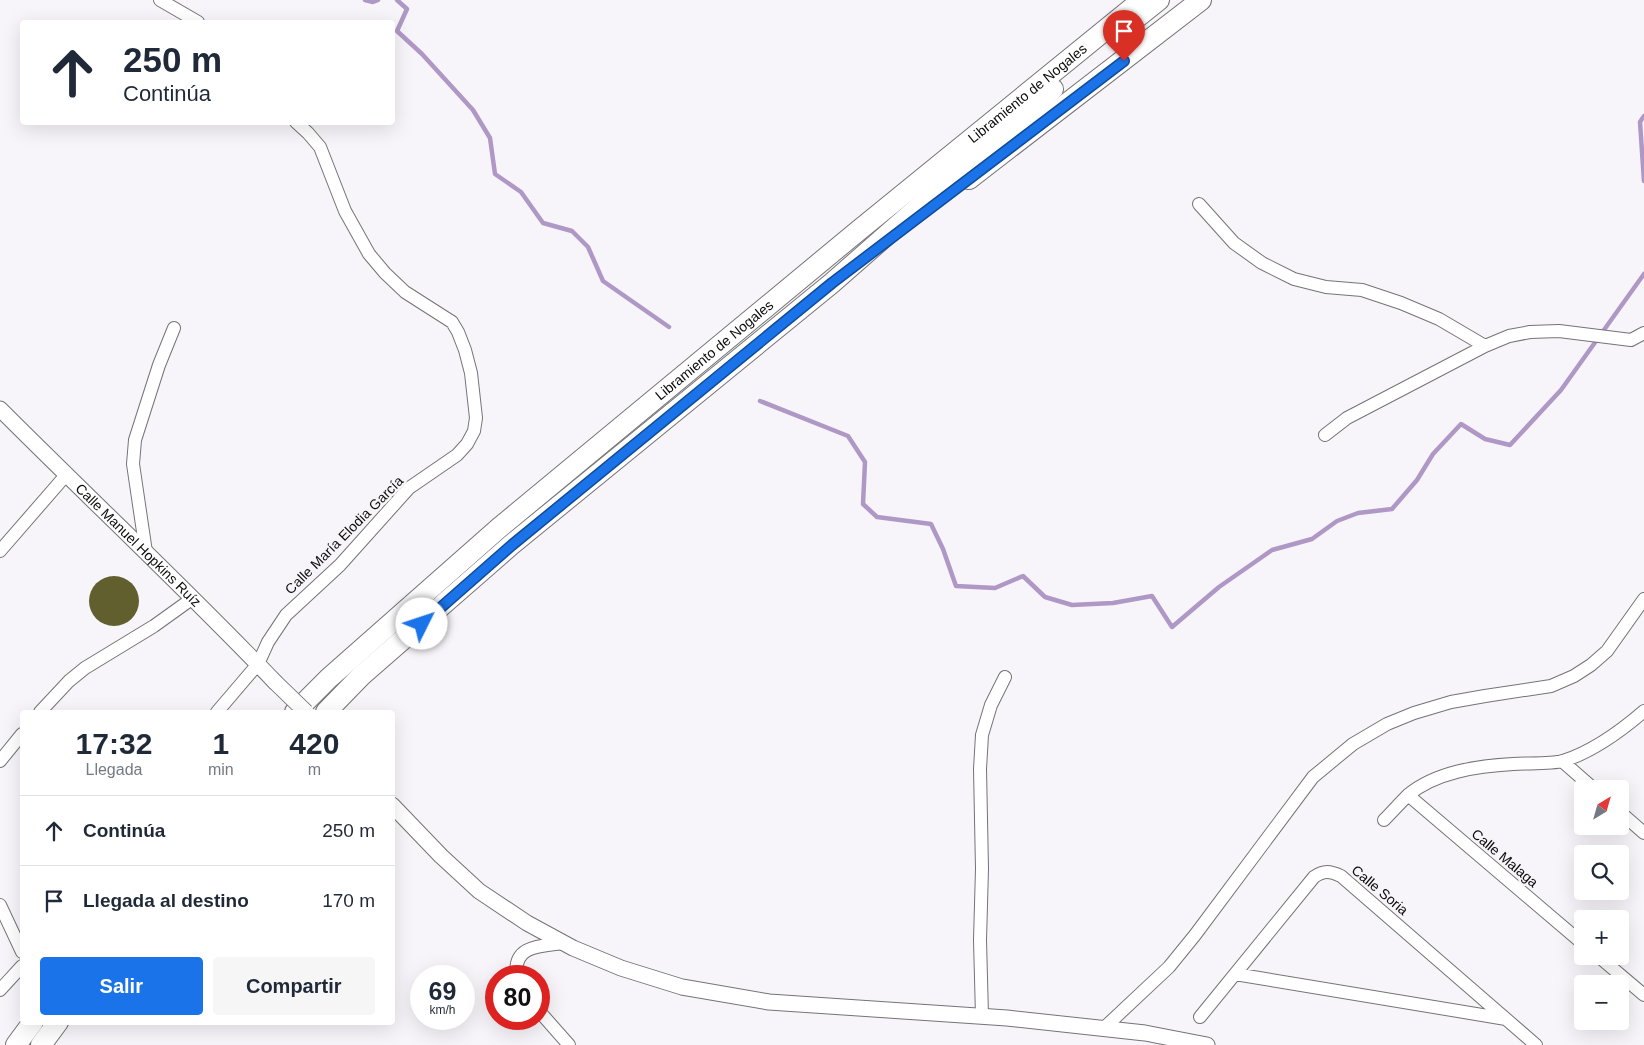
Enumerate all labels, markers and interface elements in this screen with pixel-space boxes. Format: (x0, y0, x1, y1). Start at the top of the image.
pin (1103, 10, 1145, 61)
icon: arrive (1110, 17, 1138, 45)
icon: ahead (40, 40, 105, 105)
text: 250 m (123, 40, 222, 79)
street label: Libramiento de Nogales (965, 40, 1090, 146)
text: Continúa (123, 81, 211, 106)
street label: Libramiento de Nogales (652, 297, 776, 403)
street label: Calle María Elodia García (282, 473, 406, 597)
street label: Calle Manuel Hopkins Ruíz (72, 480, 204, 610)
position arrow (395, 597, 447, 649)
text: 17:32 (76, 727, 152, 760)
text: 1 (212, 727, 229, 760)
text: 420 (289, 727, 339, 760)
text: Llegada (85, 761, 142, 778)
text: min (208, 761, 234, 778)
text: m (308, 761, 321, 778)
north arrow (1574, 780, 1629, 835)
map controls (1574, 780, 1629, 1030)
icon: ahead (40, 817, 68, 845)
text: Continúa (83, 820, 165, 841)
text: 250 m (322, 820, 375, 841)
street label: Calle Malaga (1469, 826, 1542, 891)
button: search (1574, 845, 1629, 900)
street label: Calle Soria (1349, 862, 1412, 918)
icon: arrive (40, 887, 68, 915)
text: Llegada al destino (83, 890, 249, 911)
text: 170 m (322, 890, 375, 911)
button: + (1574, 910, 1629, 965)
button: Salir (40, 957, 203, 1015)
button: Compartir (213, 957, 375, 1015)
speed limit sign: 80 (485, 965, 550, 1030)
button: − (1574, 975, 1629, 1030)
text: 69 (429, 977, 456, 1005)
text: km/h (429, 1003, 456, 1017)

